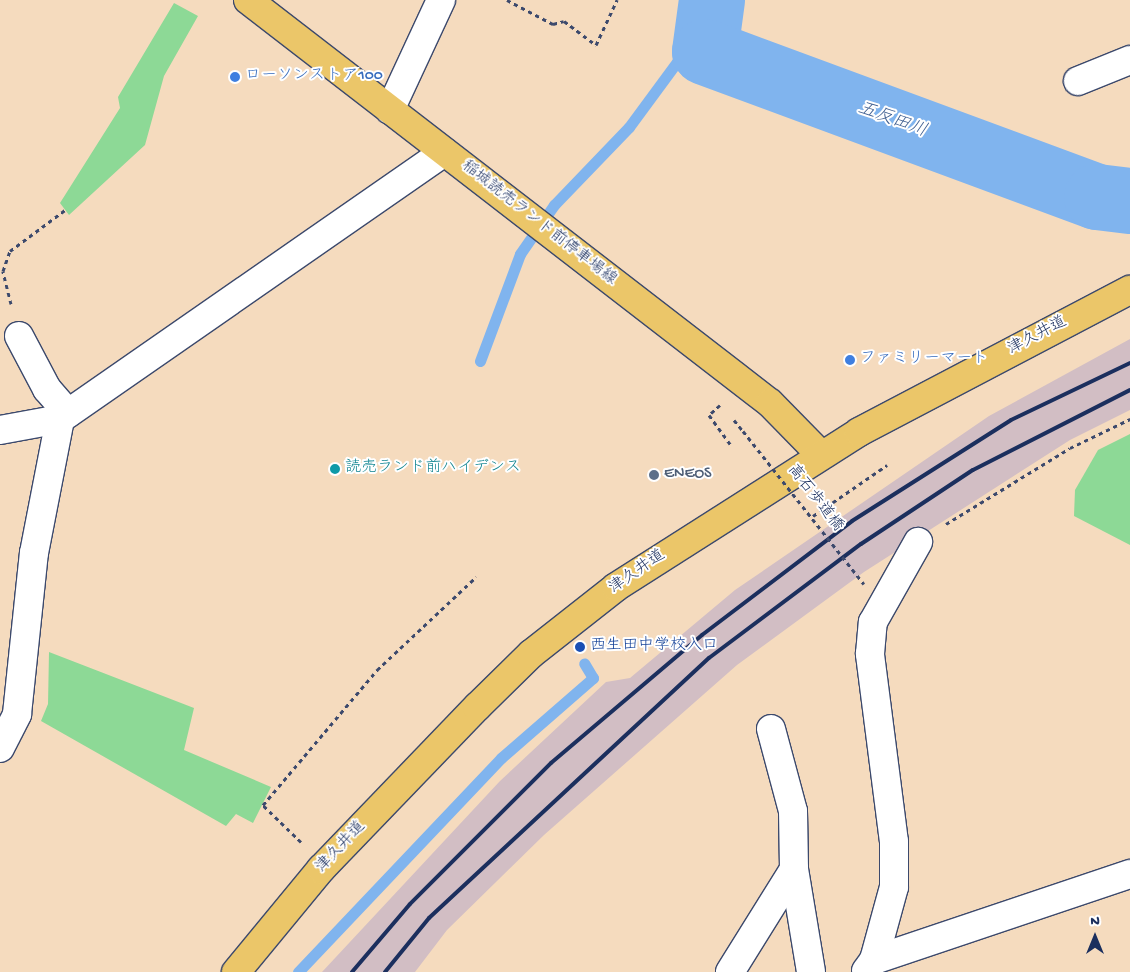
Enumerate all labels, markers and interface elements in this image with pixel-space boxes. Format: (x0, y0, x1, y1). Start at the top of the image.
place label: ローソンストア100 (245, 67, 382, 87)
marker: ローソンストア100 (229, 71, 241, 83)
water label: 五反田川 (854, 99, 930, 143)
street label: 稲城読売ランド前停車場線 (456, 157, 620, 291)
street label: 津久井道 (1005, 314, 1071, 360)
place label: ファミリーマート (860, 350, 988, 370)
marker: ファミリーマート (844, 354, 856, 366)
place label: 読売ランド前ハイデンス (345, 459, 521, 479)
street label: 高石歩道橋 (782, 462, 846, 536)
marker: 読売ランド前ハイデンス (329, 463, 341, 475)
place label: ENEOS (664, 465, 711, 485)
marker: ENEOS (648, 469, 660, 481)
street label: 津久井道 (606, 547, 670, 599)
place label: 西生田中学校入口 (590, 637, 718, 657)
marker: 西生田中学校入口 (574, 641, 586, 653)
street label: 津久井道 (313, 818, 371, 878)
north arrow (1070, 912, 1120, 962)
text: N (1090, 913, 1100, 930)

